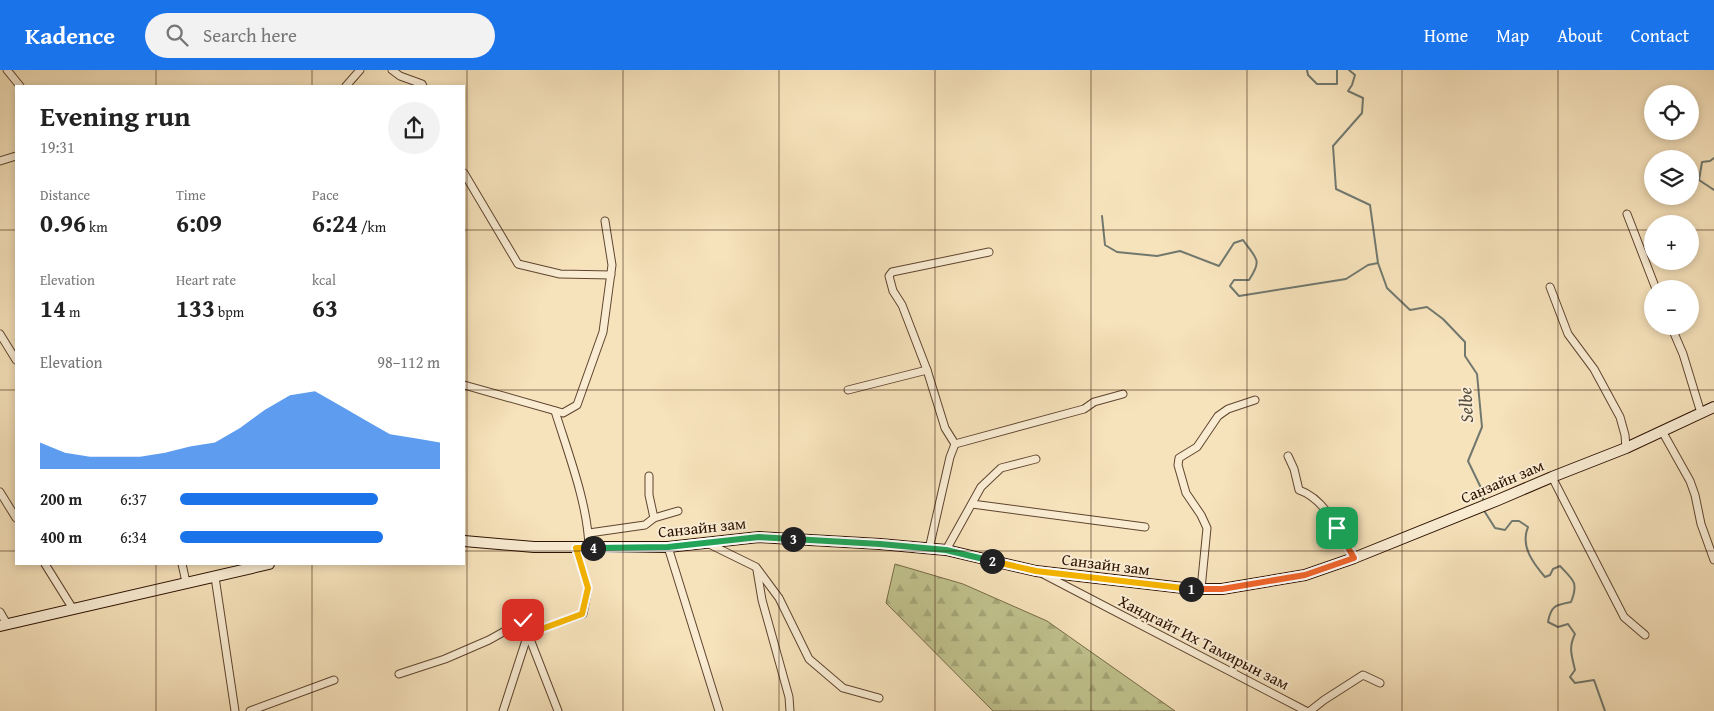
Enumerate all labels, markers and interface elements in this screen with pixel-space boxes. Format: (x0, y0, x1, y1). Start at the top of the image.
search box (145, 13, 495, 58)
text: Kadence (25, 18, 115, 53)
icon: search (163, 21, 191, 49)
text: Search here (203, 21, 297, 49)
text: Home (1424, 22, 1468, 49)
text: Map (1496, 22, 1529, 49)
text: About (1557, 22, 1603, 49)
text: Contact (1631, 22, 1689, 49)
map controls (1644, 85, 1699, 335)
button: locate (1644, 85, 1699, 140)
text: Evening run (40, 95, 191, 136)
button: share (388, 102, 440, 154)
text: 19:31 (40, 135, 75, 159)
button: layers (1644, 150, 1699, 205)
text: Distance (40, 185, 90, 205)
text: Time (176, 185, 206, 205)
text: Pace (312, 185, 339, 205)
text: 0.96 (40, 205, 86, 241)
text: 6:09 (176, 205, 222, 241)
text: 6:24 (312, 205, 358, 241)
button: + (1644, 215, 1699, 270)
text: km (86, 217, 108, 237)
text: /km (358, 217, 386, 237)
text: Elevation (40, 270, 95, 290)
text: Heart rate (176, 270, 236, 290)
text: kcal (312, 270, 336, 290)
button: − (1644, 280, 1699, 335)
text: 14 (40, 290, 66, 326)
text: 133 (176, 290, 215, 326)
text: 63 (312, 290, 338, 326)
text: m (66, 302, 80, 322)
text: bpm (215, 302, 244, 322)
text: Elevation (40, 350, 103, 374)
text: 98–112 m (377, 350, 440, 374)
water label: Selbe (1451, 387, 1480, 424)
street label: Санзайн зам (1457, 453, 1547, 509)
text: 200 m (40, 487, 82, 511)
text: 6:37 (120, 487, 147, 511)
pin (1316, 507, 1358, 549)
street label: Санзайн зам (657, 510, 747, 544)
icon: arrive (1323, 514, 1351, 542)
text: 400 m (40, 525, 82, 549)
text: 6:34 (120, 525, 147, 549)
pin: 3 (780, 526, 806, 552)
text: 3 (790, 529, 797, 549)
pin: 4 (580, 536, 606, 560)
text: 4 (590, 538, 597, 558)
street label: Санзайн зам (1061, 547, 1151, 581)
pin: 2 (980, 548, 1004, 574)
text: 2 (989, 551, 996, 571)
pin: 1 (1178, 576, 1204, 602)
text: 1 (1188, 579, 1195, 599)
street label: Хандгайт Их Тамирын зам (1114, 588, 1294, 696)
pin (502, 599, 544, 641)
icon: check (509, 606, 537, 634)

